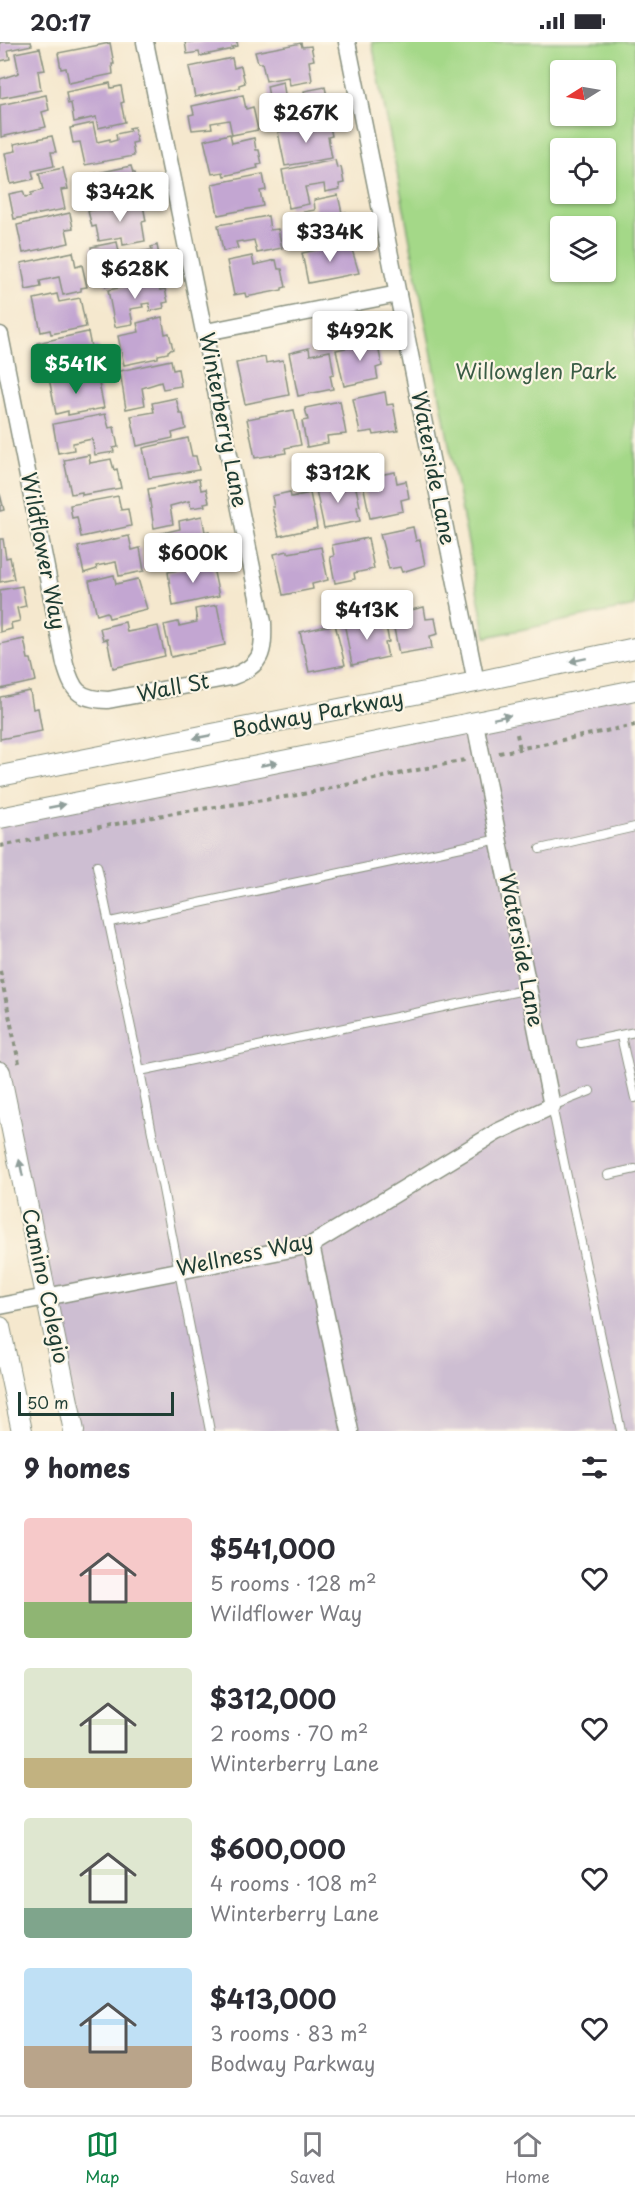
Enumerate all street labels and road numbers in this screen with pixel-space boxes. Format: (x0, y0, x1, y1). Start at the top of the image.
street label: Winterberry Lane (192, 329, 258, 510)
street label: Waterside Lane (404, 388, 466, 547)
street label: Wildflower Way (14, 469, 76, 632)
street label: Wall St (134, 663, 212, 709)
street label: Bodway Parkway (229, 680, 406, 744)
street label: Waterside Lane (492, 870, 554, 1029)
street label: Camino Colegio (15, 1205, 79, 1366)
street label: Wellness Way (173, 1223, 316, 1283)

